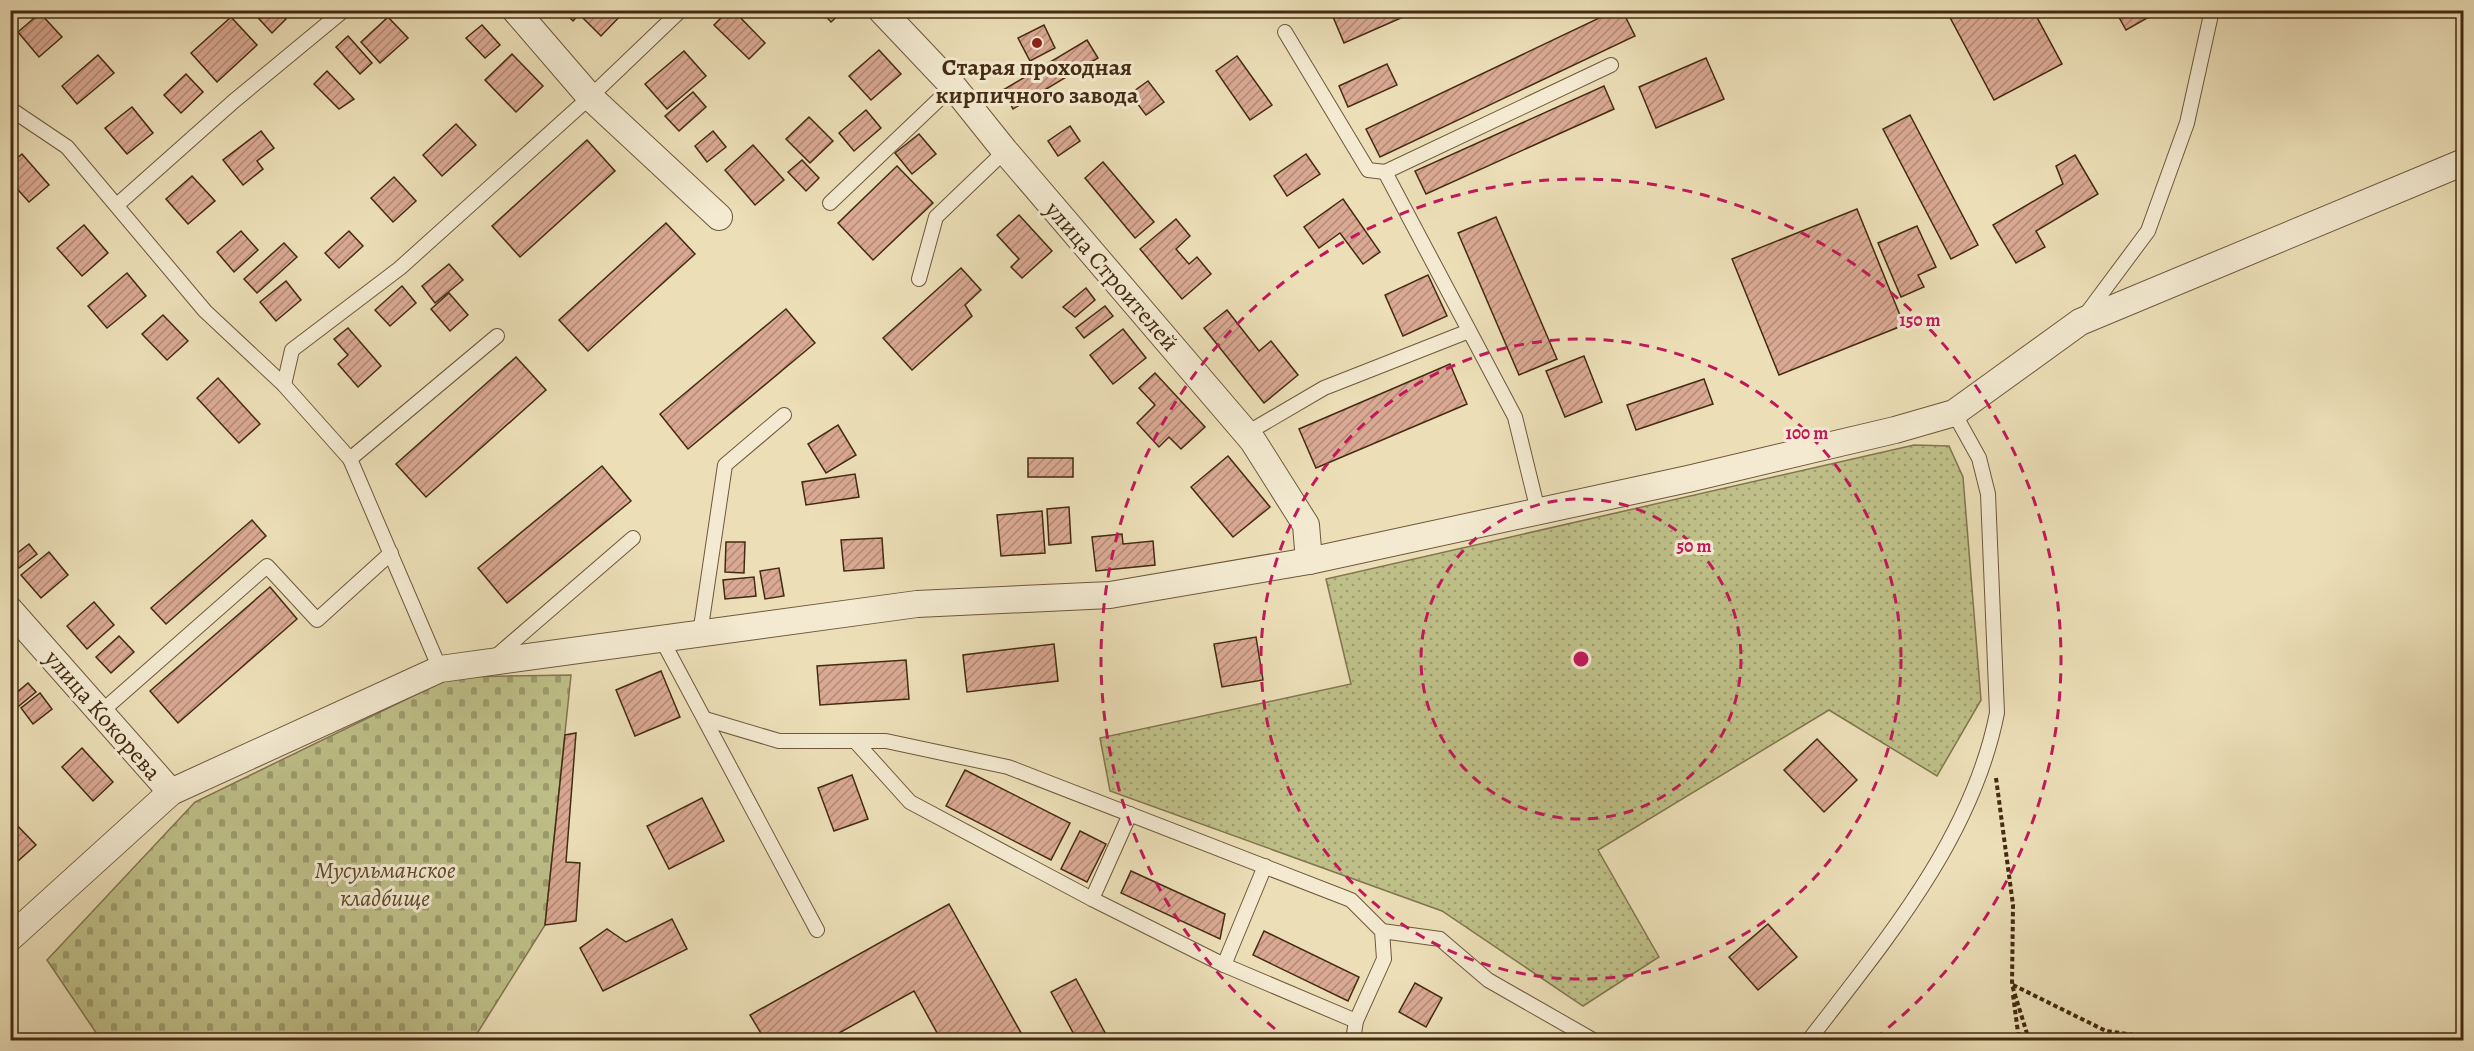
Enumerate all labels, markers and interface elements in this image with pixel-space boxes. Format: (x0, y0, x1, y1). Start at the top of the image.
marker: Старая проходная кирпичного завода (1030, 36, 1044, 50)
place label: Старая проходная кирпичного завода (936, 51, 1139, 111)
street label: улица Строителей (1037, 193, 1186, 358)
text: 150 m (1899, 308, 1941, 332)
text: 100 m (1786, 421, 1828, 445)
text: 50 m (1677, 534, 1711, 558)
street label: улица Кокорева (37, 642, 169, 787)
centre of rings (1571, 649, 1591, 669)
park label: Мусульманское кладбище (314, 854, 456, 914)

